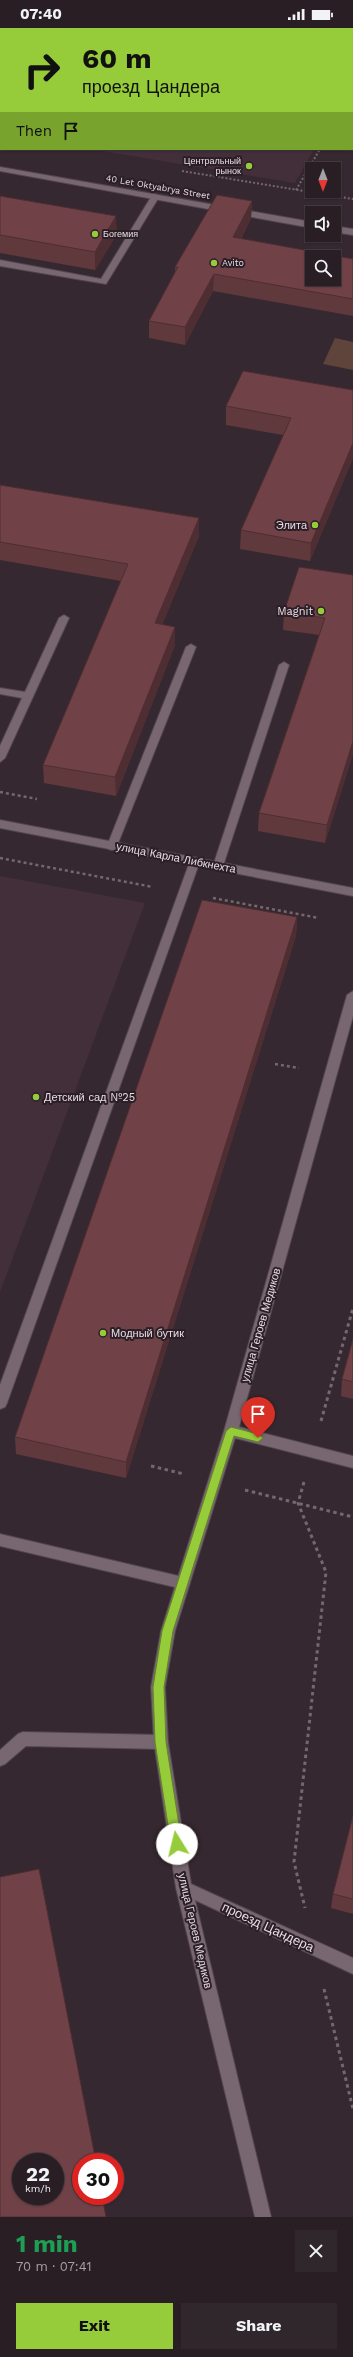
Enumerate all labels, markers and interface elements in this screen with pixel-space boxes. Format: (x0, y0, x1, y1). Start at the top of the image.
text: 07:40 (20, 5, 62, 23)
text: 60 m (82, 42, 152, 75)
icon: right (16, 44, 68, 96)
text: проезд Цандера (82, 76, 220, 97)
icon: arrive (60, 120, 82, 142)
text: Then (16, 122, 52, 140)
place label: Центральный рынок (184, 156, 241, 176)
marker: Центральный рынок (244, 161, 254, 171)
north arrow (305, 162, 341, 198)
map controls (305, 162, 341, 286)
street label: 40 Let Oktyabrya Street (105, 173, 211, 201)
button: sound (305, 206, 341, 242)
marker: Богемия (90, 229, 100, 239)
place label: Богемия (103, 229, 138, 239)
button: search (305, 250, 341, 286)
marker: Avito (209, 258, 219, 268)
place label: Avito (222, 258, 244, 268)
place label: Элита (276, 519, 308, 532)
marker: Элита (310, 520, 320, 530)
place label: Magnit (277, 605, 313, 618)
marker: Magnit (316, 606, 326, 616)
street label: улица Карла Либкнехта (115, 840, 238, 876)
place label: Детский сад №25 (44, 1091, 135, 1104)
marker: Детский сад №25 (31, 1092, 41, 1102)
street label: улица Героев Медиков (239, 1266, 284, 1383)
place label: Модный бутик (111, 1327, 184, 1340)
marker: Модный бутик (98, 1328, 108, 1338)
pin (241, 1397, 275, 1438)
icon: arrive (247, 1403, 269, 1425)
position arrow (156, 1823, 198, 1865)
street label: улица Героев Медиков (175, 1872, 215, 1990)
street label: проезд Цандера (220, 1899, 317, 1955)
speed limit sign: 30 (72, 2153, 124, 2205)
text: 22 (26, 2162, 50, 2186)
text: km/h (25, 2183, 51, 2194)
text: 1 min (16, 2230, 78, 2258)
button: close (295, 2230, 337, 2272)
text: 70 m · 07:41 (16, 2259, 92, 2274)
button: Exit (16, 2303, 173, 2349)
button: Share (181, 2303, 337, 2349)

